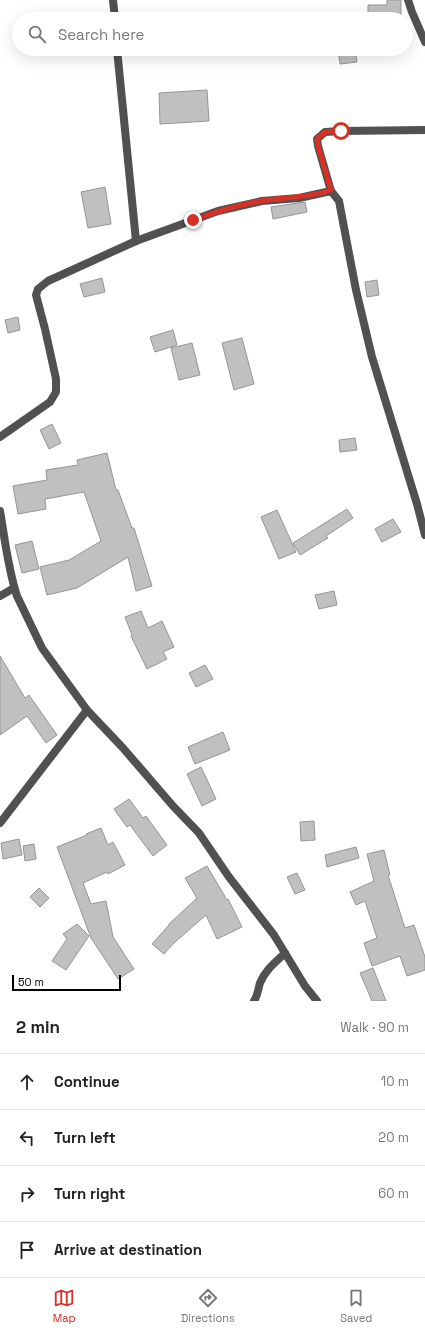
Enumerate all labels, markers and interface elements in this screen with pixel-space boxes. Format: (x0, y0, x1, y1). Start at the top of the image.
search box (12, 12, 413, 56)
icon: search (26, 23, 48, 45)
text: Search here (58, 25, 144, 44)
route start (332, 122, 350, 140)
route end (184, 211, 202, 229)
scale bar (12, 973, 121, 992)
text: 50 m (18, 975, 44, 989)
text: 2 min (16, 1016, 60, 1038)
text: Walk · 90 m (340, 1019, 409, 1036)
icon: ahead (16, 1071, 38, 1093)
text: Continue (54, 1072, 120, 1091)
text: 10 m (381, 1073, 409, 1090)
icon: left (16, 1127, 38, 1149)
text: Turn left (54, 1128, 116, 1147)
text: 20 m (378, 1129, 409, 1146)
icon: right (16, 1183, 38, 1205)
text: Turn right (54, 1184, 125, 1203)
text: 60 m (378, 1185, 409, 1202)
icon: arrive (16, 1239, 38, 1261)
text: Arrive at destination (54, 1240, 202, 1259)
tab: Map (53, 1287, 76, 1325)
tab: Directions (181, 1287, 235, 1325)
tab: Saved (340, 1287, 372, 1325)

